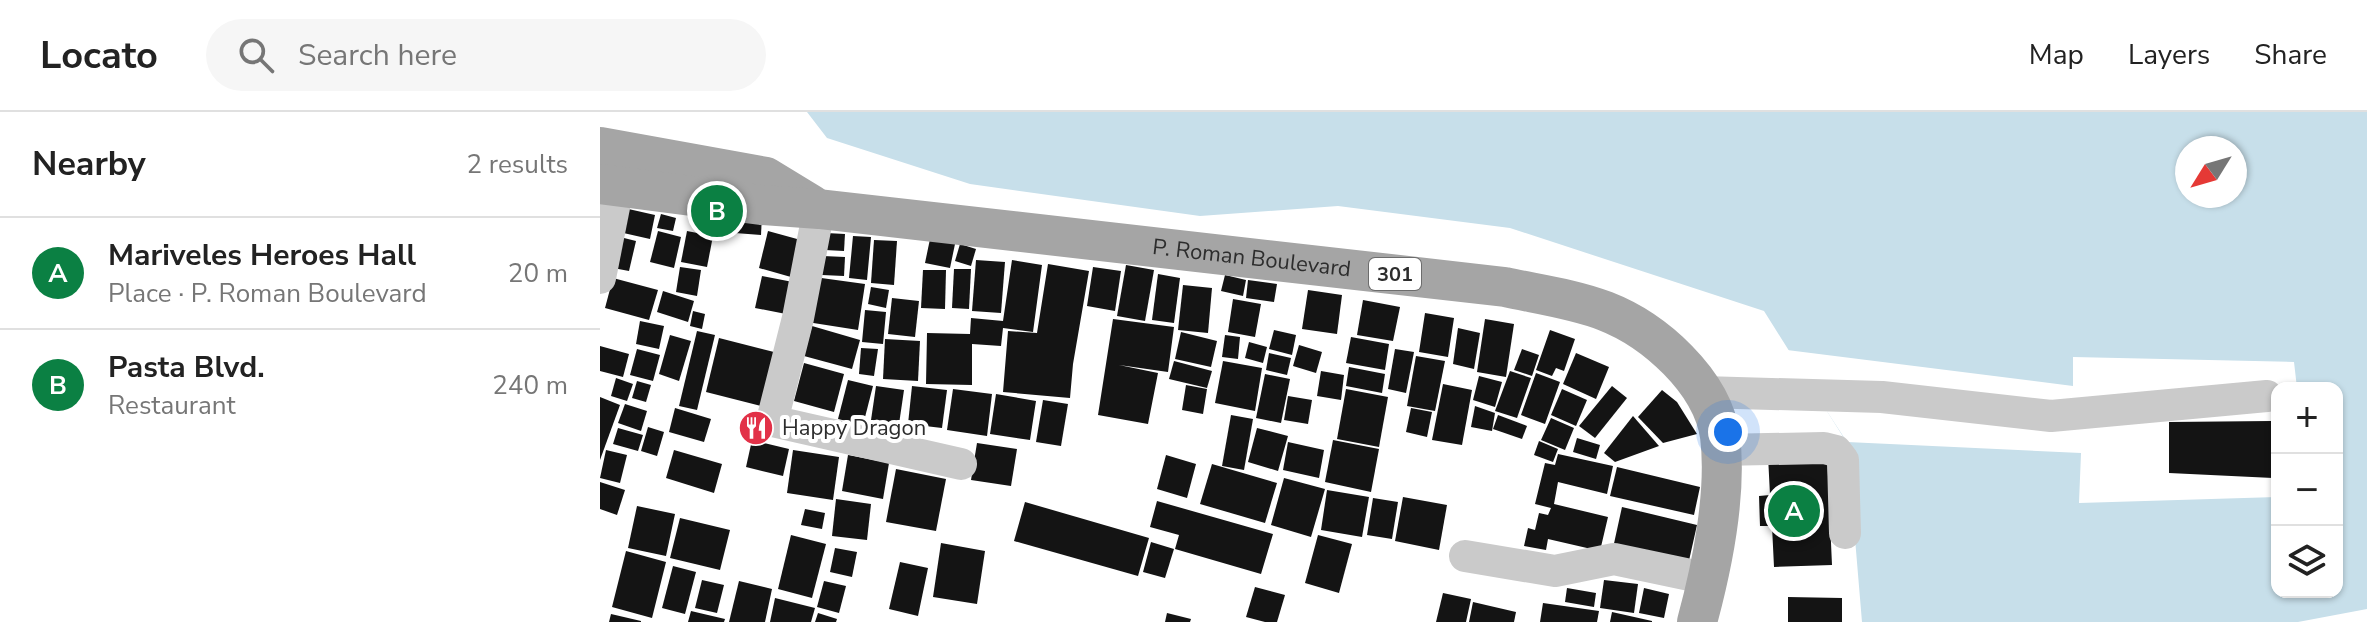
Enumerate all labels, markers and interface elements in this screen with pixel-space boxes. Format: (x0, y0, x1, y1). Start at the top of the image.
search box (206, 19, 766, 91)
text: Locato (40, 30, 158, 81)
icon: search (234, 33, 278, 77)
text: Search here (298, 35, 457, 76)
text: Map (2029, 36, 2084, 74)
text: Layers (2128, 36, 2210, 74)
text: Share (2254, 36, 2327, 74)
north arrow (2175, 136, 2247, 208)
text: Nearby (32, 141, 146, 187)
text: 2 results (467, 147, 568, 182)
pin: B (691, 181, 743, 241)
street label: P. Roman Boulevard (1151, 232, 1353, 284)
text: Mariveles Heroes Hall (108, 235, 416, 276)
text: A (48, 256, 68, 291)
text: 20 m (508, 256, 568, 291)
road number: 301 (1369, 258, 1421, 290)
text: Place · P. Roman Boulevard (108, 276, 427, 311)
text: Pasta Blvd. (108, 347, 265, 388)
text: B (49, 368, 67, 403)
text: 240 m (492, 368, 568, 403)
map controls (2271, 382, 2343, 598)
button: + (2271, 382, 2343, 454)
text: Restaurant (108, 388, 236, 423)
restaurant icon: Happy Dragon (737, 409, 775, 447)
your location (1708, 412, 1748, 452)
place label: Happy Dragon (782, 413, 926, 443)
button: − (2271, 454, 2343, 526)
pin: A (1768, 481, 1820, 541)
button: layers (2271, 526, 2343, 598)

